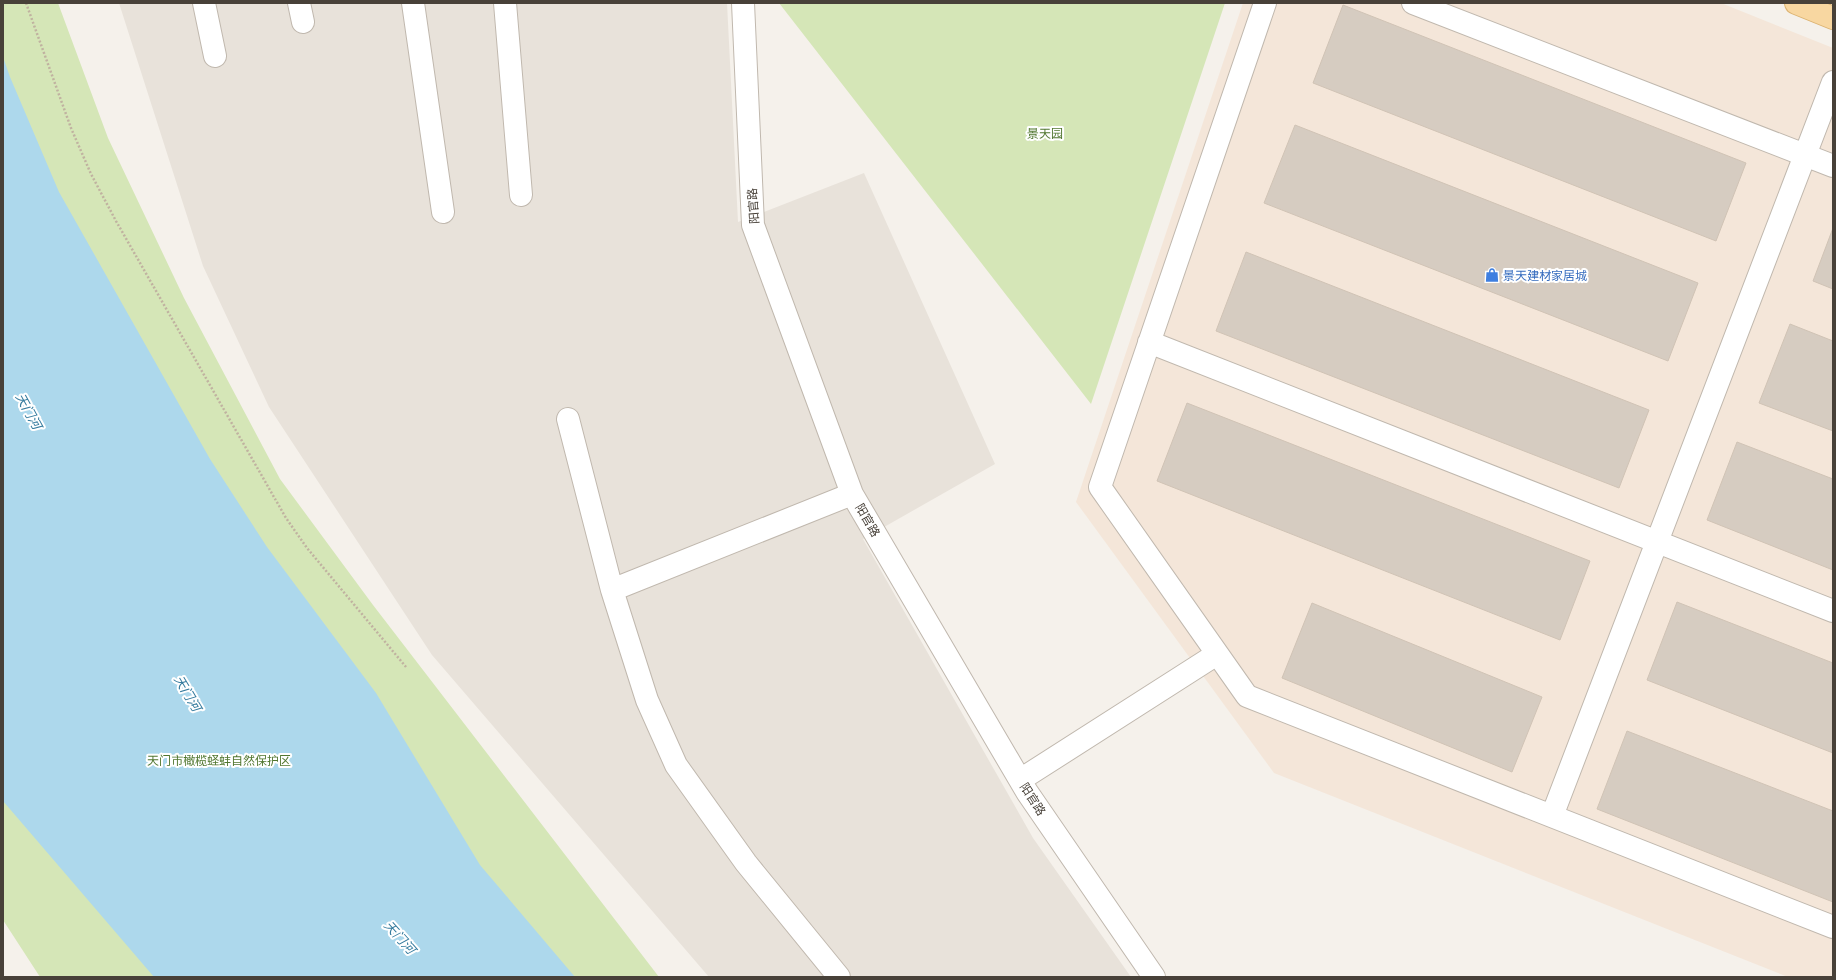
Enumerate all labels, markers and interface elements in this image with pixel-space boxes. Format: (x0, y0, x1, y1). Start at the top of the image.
park label: 景天园 (1027, 126, 1063, 141)
street label: 阳官路 (744, 188, 762, 224)
shop icon: 景天建材家居城 (1484, 267, 1500, 283)
place label: 景天建材家居城 (1503, 268, 1587, 283)
water label: 天门河 (13, 390, 47, 435)
street label: 阳官路 (853, 501, 883, 539)
water label: 天门河 (171, 672, 206, 716)
park label: 天门市橄榄蛏蚌自然保护区 (147, 753, 291, 768)
street label: 阳官路 (1017, 780, 1049, 818)
water label: 天门河 (381, 917, 421, 959)

